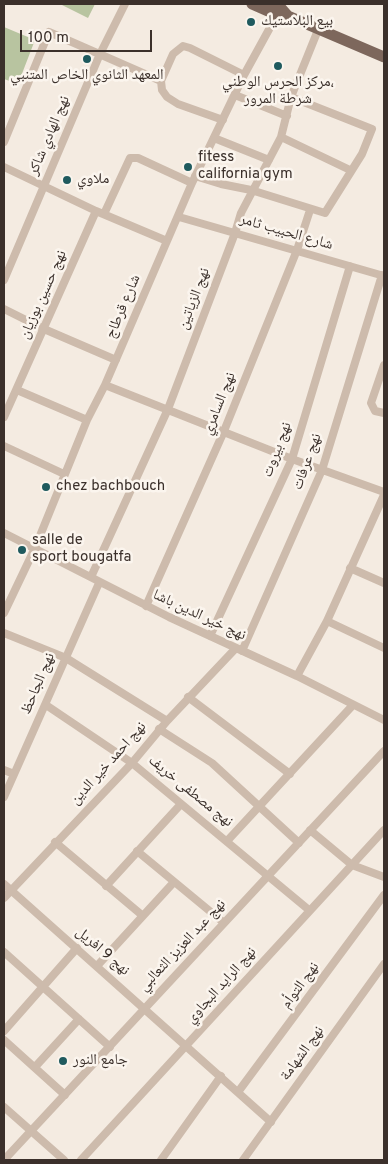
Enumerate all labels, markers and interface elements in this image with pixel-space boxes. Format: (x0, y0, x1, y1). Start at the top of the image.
place label: بيع البلاستيك (261, 13, 333, 31)
marker: بيع البلاستيك (245, 16, 257, 28)
scale bar (22, 20, 155, 52)
text: 100 m (28, 29, 69, 48)
marker: المعهد الثانوي الخاص المتنبي (81, 53, 93, 65)
marker: مركز الحرس الوطني، شرطة المرور (272, 60, 284, 72)
place label: المعهد الثانوي الخاص المتنبي (10, 67, 164, 85)
place label: مركز الحرس الوطني، شرطة المرور (222, 74, 334, 109)
street label: نهج الهادي شاكر (25, 94, 75, 178)
place label: fitess california gym (198, 149, 293, 184)
marker: fitess california gym (182, 161, 194, 173)
place label: ملاوي (77, 171, 109, 189)
marker: ملاوي (61, 174, 73, 186)
street label: شارع الحبيب ثامر (237, 211, 335, 255)
street label: نهج حسين بوزيان (16, 248, 72, 342)
street label: نهج الزياتين (175, 266, 215, 332)
street label: شارع قرطاج (103, 272, 145, 342)
street label: نهج السامري (199, 370, 241, 438)
street label: نهج بيروت (259, 420, 297, 480)
street label: نهج عرفات (290, 431, 326, 493)
place label: chez bachbouch (56, 478, 165, 496)
marker: chez bachbouch (40, 481, 52, 493)
place label: salle de sport bougatfa (32, 532, 131, 567)
marker: salle de sport bougatfa (16, 544, 28, 556)
street label: نهج خير الدين باشا (150, 587, 248, 645)
street label: نهج الجاحظ (18, 651, 60, 717)
street label: نهج احمد خير الدين (67, 719, 151, 809)
street label: نهج مصطفى خريف (144, 752, 236, 832)
street label: نهج عبد العزيز الثعالبي (136, 896, 230, 996)
street label: نهج 9 افريل (71, 924, 133, 980)
street label: نهج الرايد البجاوي (183, 944, 261, 1028)
street label: نهج التوأم (278, 959, 324, 1013)
street label: نهج الشهامة (277, 1023, 329, 1085)
place label: جامع النور (73, 1052, 128, 1070)
marker: جامع النور (57, 1055, 69, 1067)

